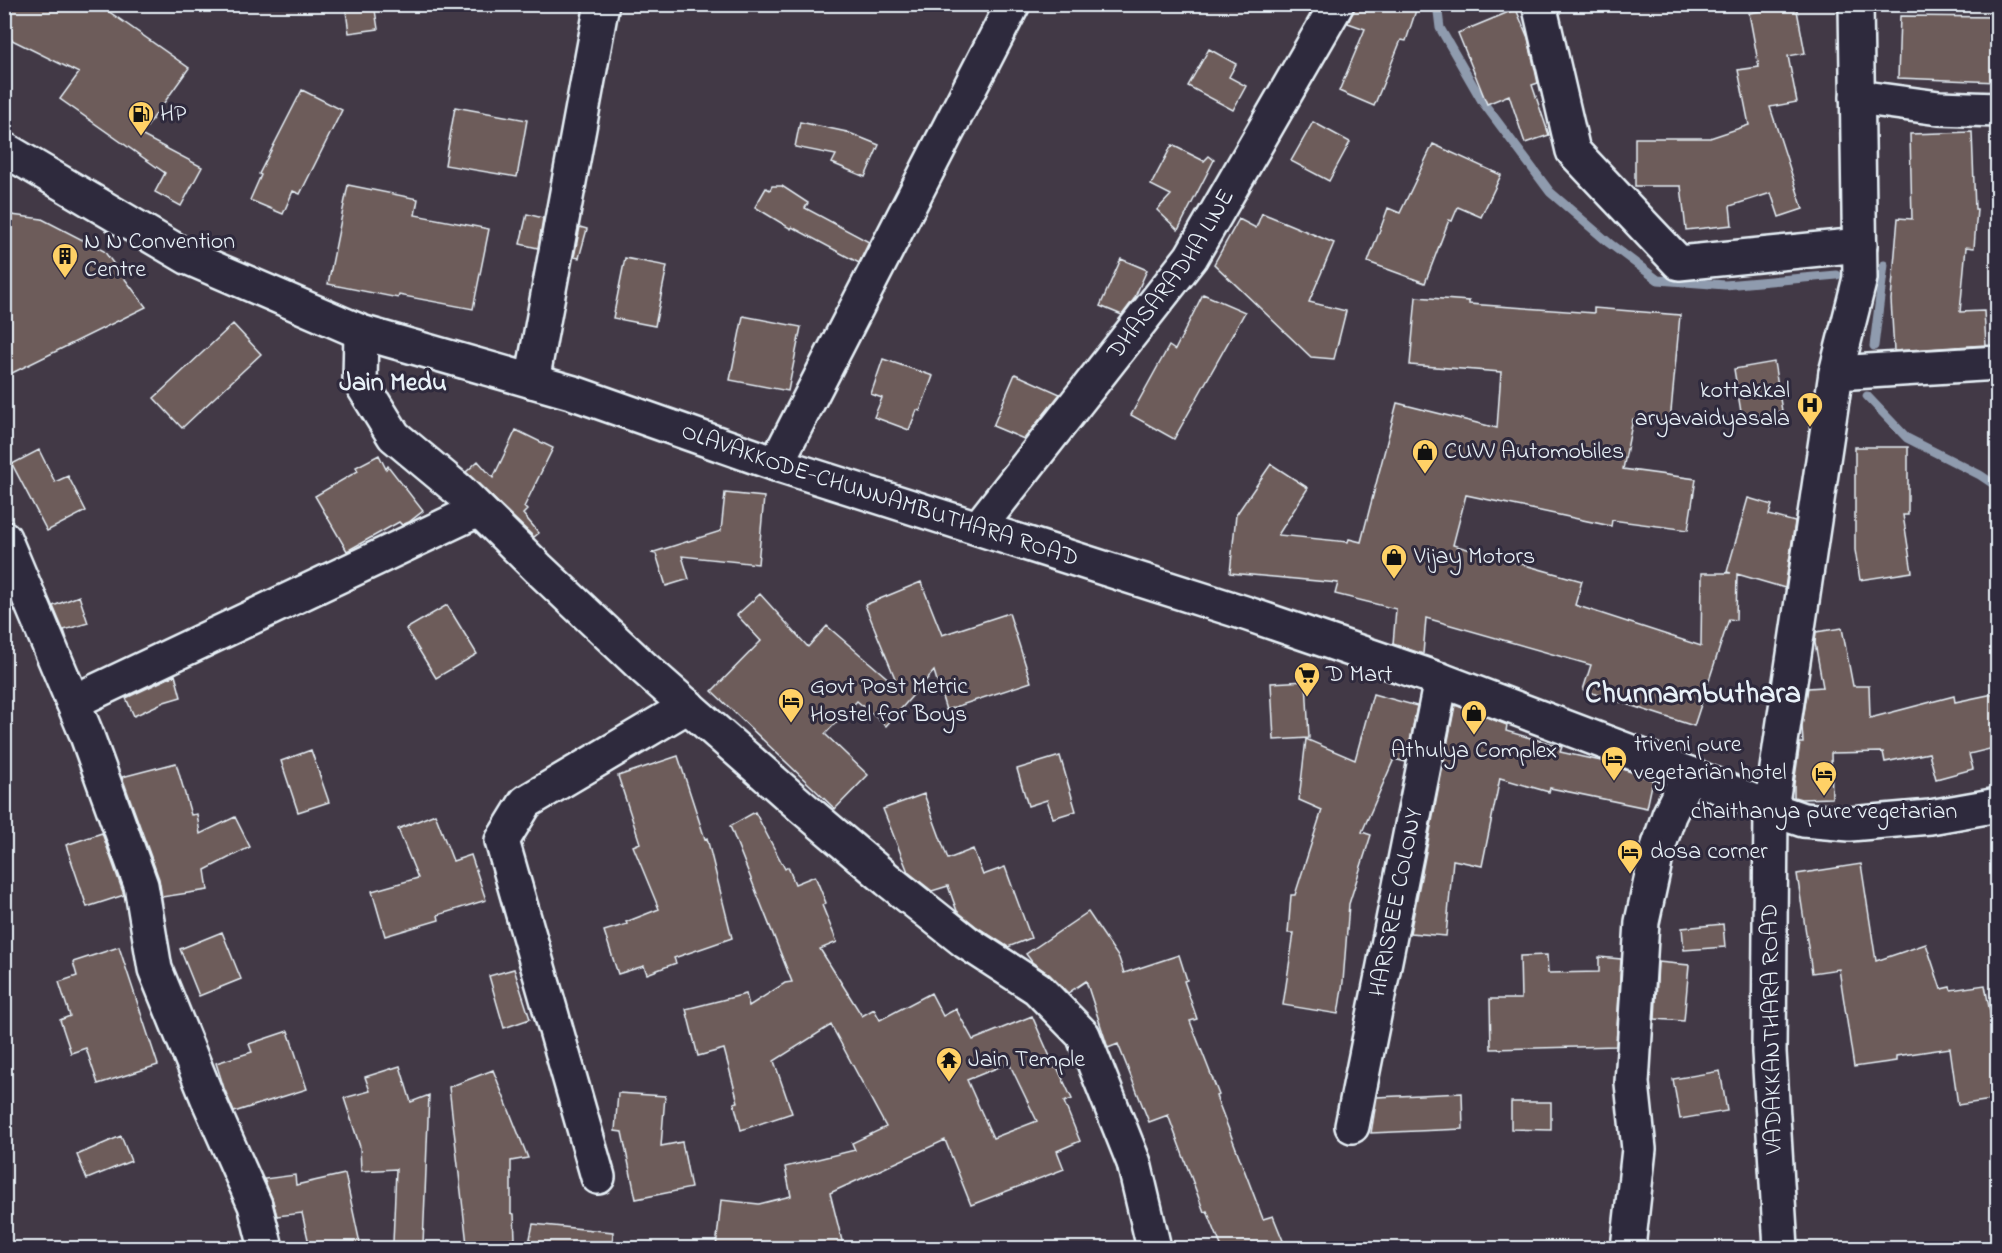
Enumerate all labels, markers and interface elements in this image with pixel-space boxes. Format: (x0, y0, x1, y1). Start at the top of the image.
place label: HP (160, 97, 187, 132)
fuel station icon: HP (126, 99, 156, 137)
street label: DHASARADHA LINE (1099, 183, 1244, 368)
place label: N N Convention Centre (84, 225, 235, 288)
building icon: N N Convention Centre (50, 241, 80, 279)
district label: Jain Medu (339, 365, 447, 403)
place label: kottakkal aryavaidyasala (1635, 374, 1790, 438)
hospital icon: kottakkal aryavaidyasala (1795, 390, 1825, 428)
street label: OLAVAKKODE-CHUNNAMBUTHARA ROAD (676, 414, 1083, 577)
place label: CUVV Automobiles (1444, 435, 1624, 470)
shop icon: CUVV Automobiles (1410, 437, 1440, 475)
place label: Vijay Motors (1413, 540, 1535, 576)
shop icon: Vijay Motors (1379, 542, 1409, 580)
place label: D Mart (1325, 658, 1393, 693)
supermarket icon: D Mart (1292, 660, 1322, 698)
place label: Govt Post Metric Hostel for Boys (810, 670, 968, 734)
district label: Chunnambuthara (1585, 673, 1801, 717)
hotel icon: Govt Post Metric Hostel for Boys (776, 686, 806, 724)
shop icon: Athulya Complex (1459, 698, 1489, 736)
place label: triveni pure vegetarian hotel (1634, 728, 1787, 791)
place label: Athulya Complex (1391, 734, 1557, 770)
hotel icon: triveni pure vegetarian hotel (1599, 744, 1629, 782)
hotel icon: chaithanya pure vegetarian (1809, 759, 1839, 797)
place label: chaithanya pure vegetarian (1691, 795, 1957, 831)
street label: HARISREE COLONY (1361, 805, 1433, 1000)
place label: dosa corner (1650, 835, 1768, 870)
hotel icon: dosa corner (1615, 837, 1645, 875)
street label: VADAKKANTHARA ROAD (1753, 903, 1793, 1156)
place label: Jain Temple (968, 1043, 1085, 1078)
temple icon: Jain Temple (934, 1045, 964, 1083)

